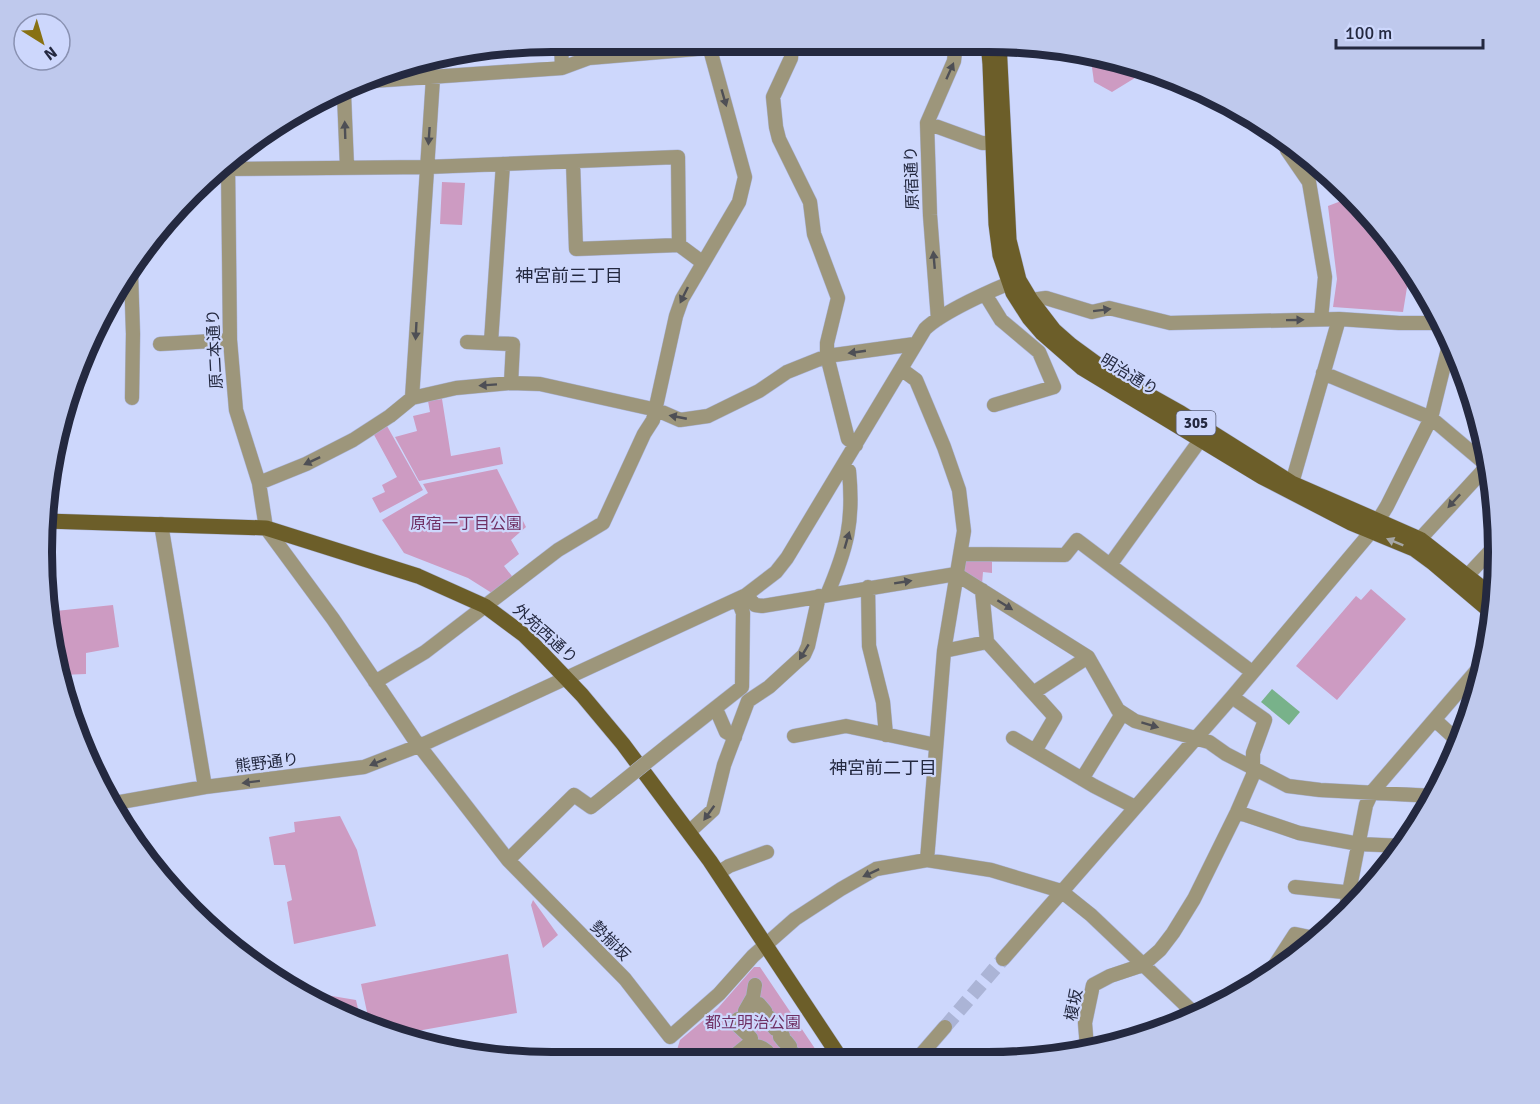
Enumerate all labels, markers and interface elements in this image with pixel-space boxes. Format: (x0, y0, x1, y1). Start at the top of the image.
north arrow (12, 12, 72, 72)
scale bar (1336, 12, 1483, 50)
text: 100 m (1345, 22, 1392, 44)
text: N (40, 42, 61, 65)
one-way arrow (945, 61, 955, 79)
one-way arrow (719, 89, 729, 107)
one-way arrow (341, 121, 350, 140)
one-way arrow (424, 127, 434, 146)
street label: 原宿通り (901, 146, 923, 210)
one-way arrow (929, 251, 939, 270)
district label: 神宮前三丁目 (515, 265, 623, 287)
one-way arrow (679, 287, 689, 304)
one-way arrow (1093, 306, 1112, 315)
street label: 原二本通り (203, 309, 227, 389)
one-way arrow (1285, 315, 1304, 325)
one-way arrow (412, 321, 421, 340)
one-way arrow (848, 347, 867, 356)
street label: 明治通り (1096, 350, 1162, 400)
one-way arrow (478, 380, 497, 390)
road number: 305 (1176, 411, 1216, 435)
one-way arrow (668, 412, 687, 421)
one-way arrow (304, 456, 321, 465)
one-way arrow (1447, 494, 1461, 509)
park label: 原宿一丁目公園 (410, 514, 522, 534)
one-way arrow (843, 531, 852, 549)
one-way arrow (1386, 537, 1404, 546)
one-way arrow (893, 577, 912, 586)
one-way arrow (997, 599, 1013, 610)
street label: 外苑西通り (509, 600, 581, 668)
one-way arrow (798, 644, 809, 660)
one-way arrow (1141, 721, 1159, 731)
street label: 熊野通り (234, 749, 300, 777)
one-way arrow (368, 757, 386, 767)
district label: 神宮前二丁目 (829, 757, 937, 779)
one-way arrow (242, 777, 261, 786)
one-way arrow (703, 804, 715, 820)
one-way arrow (863, 868, 880, 877)
street label: 勢揃坂 (586, 917, 634, 965)
street label: 榎坂 (1061, 987, 1087, 1023)
park label: 都立明治公園 (705, 1013, 801, 1033)

